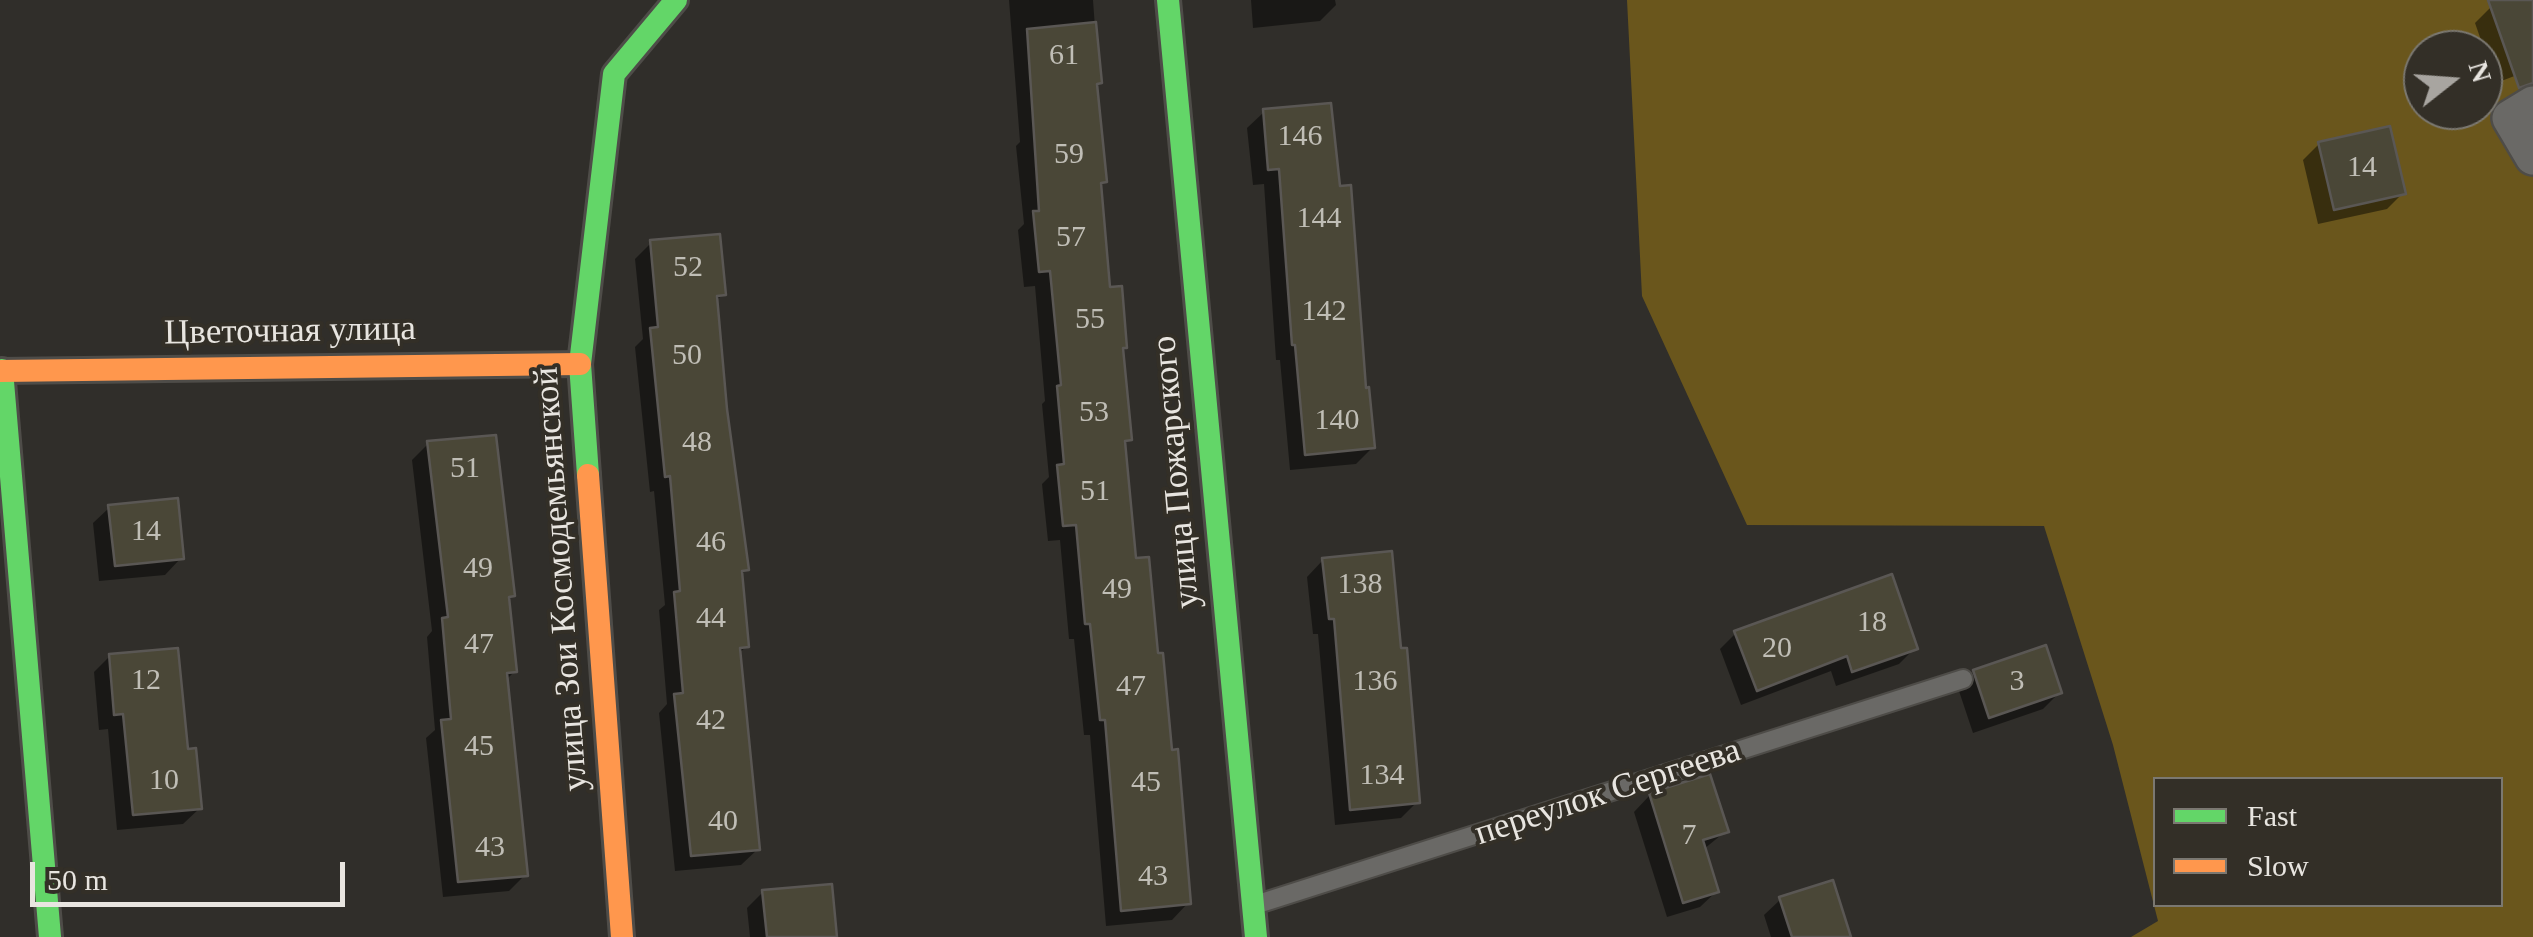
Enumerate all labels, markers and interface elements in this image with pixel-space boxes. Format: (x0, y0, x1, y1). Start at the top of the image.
north arrow (2403, 30, 2503, 130)
house number: 61 (1049, 38, 1079, 74)
text: N (2462, 57, 2498, 86)
house number: 146 (1278, 119, 1322, 155)
house number: 59 (1054, 137, 1084, 173)
house number: 14 (2347, 150, 2377, 186)
house number: 144 (1296, 201, 1342, 237)
house number: 57 (1056, 220, 1086, 256)
house number: 52 (673, 250, 703, 286)
house number: 142 (1302, 294, 1346, 330)
house number: 55 (1075, 302, 1105, 338)
street label: Цветочная улица (164, 309, 416, 355)
street label: улица Пожарского (1144, 334, 1210, 610)
house number: 50 (672, 338, 702, 374)
street label: улица Зои Космодемьянской (526, 365, 598, 793)
house number: 53 (1079, 395, 1109, 431)
house number: 140 (1314, 403, 1360, 439)
house number: 48 (682, 425, 712, 461)
house number: 51 (450, 451, 480, 487)
house number: 51 (1080, 474, 1110, 510)
house number: 14 (131, 514, 161, 550)
house number: 46 (696, 525, 726, 561)
house number: 49 (463, 551, 493, 587)
house number: 138 (1338, 567, 1382, 603)
house number: 49 (1102, 572, 1132, 608)
house number: 44 (696, 601, 726, 637)
house number: 18 (1857, 605, 1887, 641)
house number: 47 (464, 627, 494, 663)
house number: 20 (1762, 631, 1792, 667)
house number: 12 (131, 663, 161, 699)
house number: 136 (1352, 664, 1398, 700)
house number: 3 (2010, 664, 2024, 700)
house number: 47 (1116, 669, 1146, 705)
house number: 42 (696, 703, 726, 739)
house number: 45 (464, 729, 494, 765)
street label: переулок Сергеева (1470, 730, 1746, 856)
house number: 134 (1360, 758, 1404, 794)
house number: 10 (149, 763, 179, 799)
house number: 45 (1131, 765, 1161, 801)
legend (2153, 777, 2503, 907)
text: Fast (2247, 799, 2297, 832)
house number: 40 (708, 804, 738, 840)
house number: 7 (1682, 818, 1696, 854)
house number: 43 (475, 830, 505, 866)
scale bar (35, 842, 350, 904)
text: Slow (2247, 849, 2309, 882)
house number: 43 (1138, 859, 1168, 895)
text: 50 m (47, 863, 108, 896)

